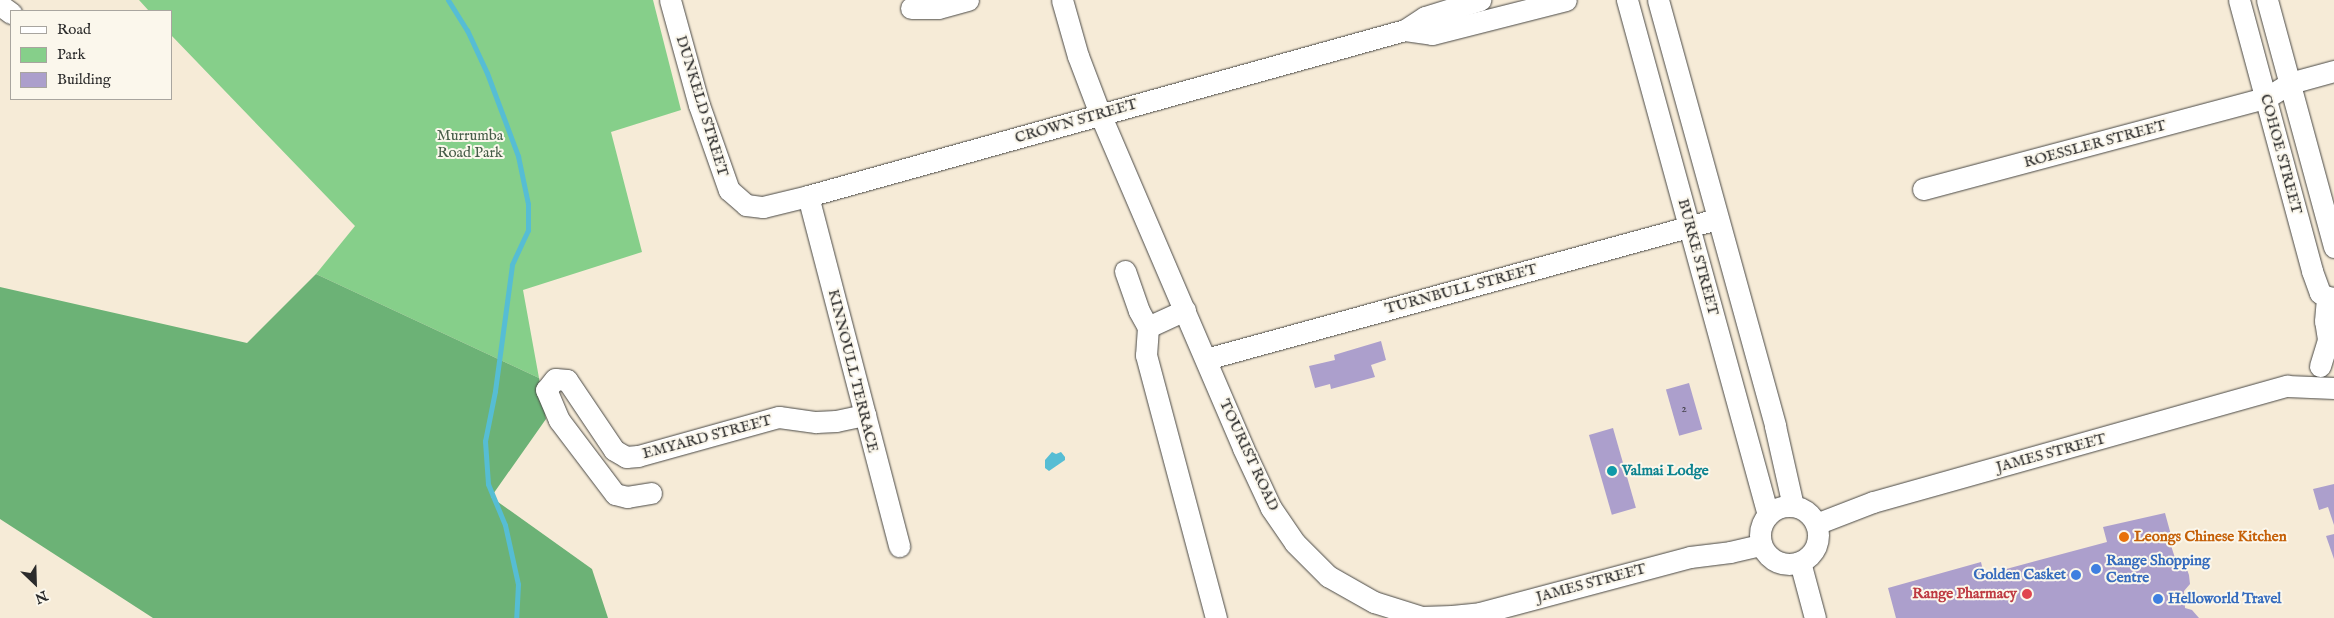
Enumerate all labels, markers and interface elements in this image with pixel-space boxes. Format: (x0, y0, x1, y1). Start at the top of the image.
legend (10, 10, 172, 100)
text: Road (57, 20, 91, 39)
street label: DUNKELD STREET (672, 33, 732, 179)
text: Park (57, 45, 86, 64)
text: Building (57, 70, 111, 89)
street label: COHOE STREET (2256, 92, 2306, 216)
street label: CROWN STREET (1013, 95, 1139, 147)
street label: ROESSLER STREET (2022, 116, 2168, 172)
park label: Murrumba Road Park (437, 126, 503, 161)
street label: BURKE STREET (1674, 197, 1722, 317)
street label: TURNBULL STREET (1383, 260, 1539, 318)
street label: KINNOULL TERRACE (824, 287, 882, 455)
street label: TOURIST ROAD (1215, 396, 1283, 514)
house number: 2 (1681, 402, 1687, 416)
street label: EMYARD STREET (641, 411, 773, 463)
street label: JAMES STREET (1994, 430, 2108, 476)
place label: Valmai Lodge (1622, 462, 1709, 480)
marker: Valmai Lodge (1606, 465, 1618, 477)
place label: Leongs Chinese Kitchen (2134, 528, 2287, 546)
marker: Leongs Chinese Kitchen (2118, 531, 2130, 543)
place label: Range Shopping Centre (2106, 551, 2210, 586)
north arrow (10, 558, 60, 608)
street label: JAMES STREET (1534, 560, 1648, 606)
marker: Range Shopping Centre (2090, 563, 2102, 575)
place label: Golden Casket (1973, 566, 2066, 584)
marker: Golden Casket (2070, 569, 2082, 581)
place label: Range Pharmacy (1912, 585, 2017, 603)
text: N (32, 586, 50, 607)
marker: Range Pharmacy (2021, 588, 2033, 600)
place label: Helloworld Travel (2168, 590, 2281, 608)
marker: Helloworld Travel (2152, 593, 2164, 605)

